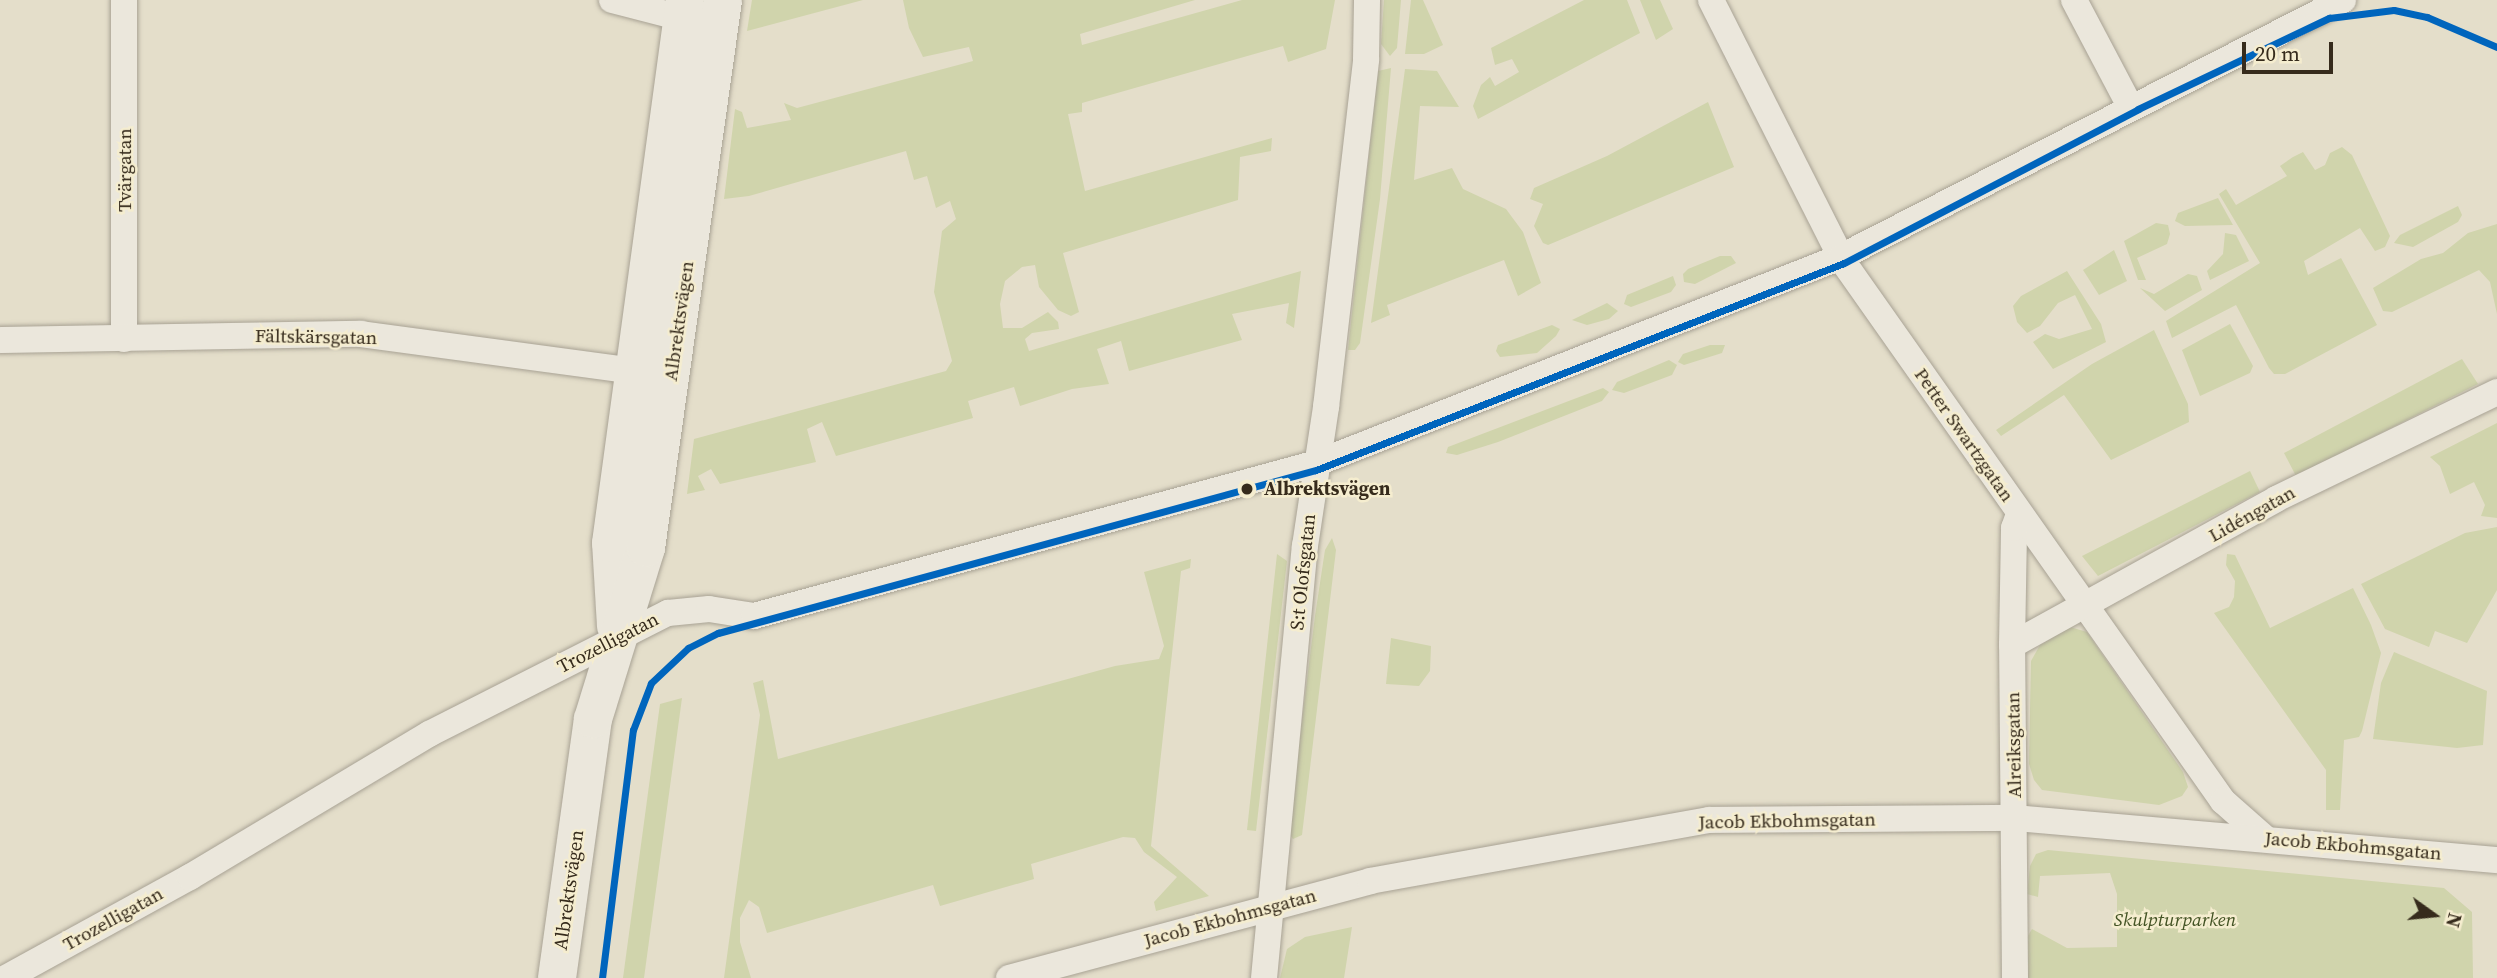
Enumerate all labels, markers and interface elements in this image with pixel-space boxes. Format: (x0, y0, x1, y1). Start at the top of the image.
scale bar (2245, 28, 2336, 72)
text: 20 m (2255, 39, 2300, 68)
street label: Tvärgatan (114, 128, 136, 212)
street label: Albrektsvägen (659, 259, 699, 383)
street label: Fältskärsgatan (255, 325, 377, 349)
street label: Petter Swartzgatan (1909, 364, 2019, 506)
marker: Albrektsvägen (1236, 478, 1258, 500)
place label: Albrektsvägen (1264, 478, 1390, 500)
street label: Lidéngatan (2205, 481, 2299, 547)
street label: S:t Olofsgatan (1286, 513, 1320, 631)
street label: Trozelligatan (553, 608, 663, 678)
street label: Alreiksgatan (2002, 692, 2026, 798)
street label: Jacob Ekbohmsgatan (1698, 808, 1876, 834)
street label: Jacob Ekbohmsgatan (2264, 827, 2442, 865)
street label: Albrektsvägen (549, 828, 589, 952)
north arrow (2399, 880, 2469, 950)
street label: Trozelligatan (59, 882, 167, 956)
street label: Jacob Ekbohmsgatan (1141, 884, 1319, 952)
park label: Skulpturparken (2114, 909, 2236, 931)
text: N (2440, 910, 2469, 930)

